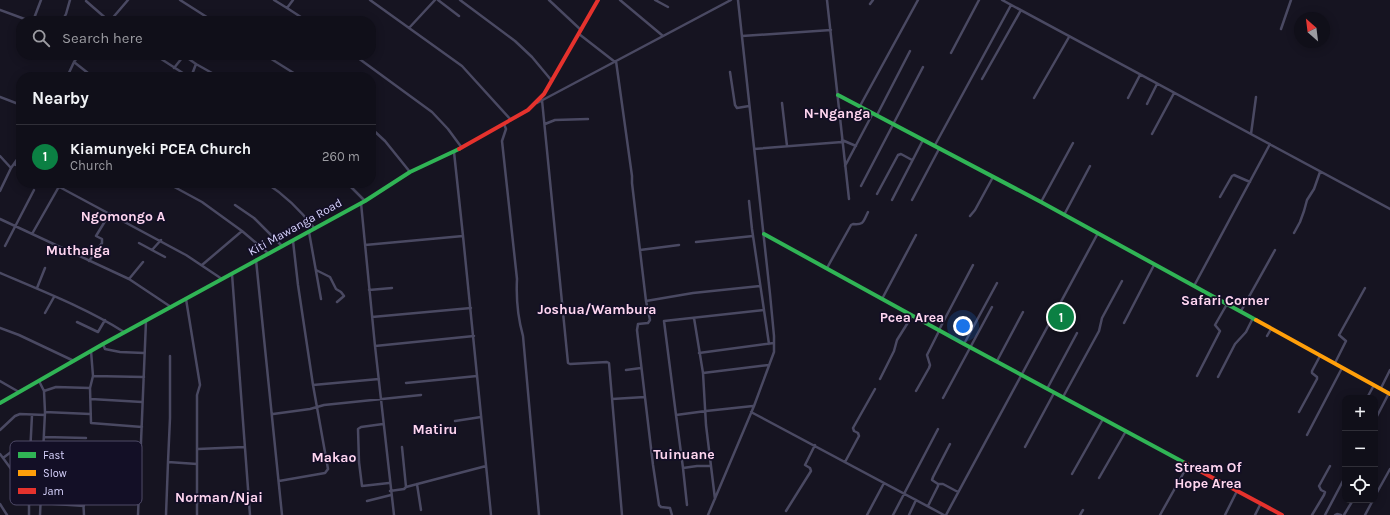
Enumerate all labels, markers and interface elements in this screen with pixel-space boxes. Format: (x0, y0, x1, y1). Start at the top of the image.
north arrow (1294, 12, 1330, 48)
search box (16, 16, 376, 60)
icon: search (30, 27, 52, 49)
text: Search here (62, 29, 143, 47)
text: Nearby (32, 88, 89, 108)
district label: N-Nganga (804, 105, 870, 122)
text: Kiamunyeki PCEA Church (70, 140, 251, 158)
text: 1 (43, 149, 47, 164)
text: 260 m (322, 149, 360, 164)
text: Church (70, 158, 113, 173)
street label: Kiti Mawanga Road (246, 195, 344, 259)
district label: Ngomongo A (81, 208, 165, 225)
district label: Muthaiga (46, 242, 110, 259)
district label: Safari Corner (1181, 292, 1270, 309)
district label: Joshua/Wambura (537, 301, 657, 318)
pin: 1 (1048, 302, 1074, 332)
district label: Pcea Area (880, 309, 944, 326)
your location (953, 316, 973, 336)
map controls (1342, 395, 1378, 503)
button: + (1342, 395, 1378, 431)
district label: Matiru (413, 421, 457, 438)
button: − (1342, 431, 1378, 467)
legend (10, 441, 142, 505)
district label: Tuinuane (653, 446, 715, 463)
text: Fast (43, 449, 64, 462)
district label: Makao (312, 449, 356, 466)
district label: Stream Of Hope Area (1174, 459, 1242, 492)
text: Slow (43, 467, 67, 480)
button: locate (1342, 467, 1378, 503)
text: Jam (43, 485, 64, 498)
district label: Norman/Njai (175, 489, 263, 506)

